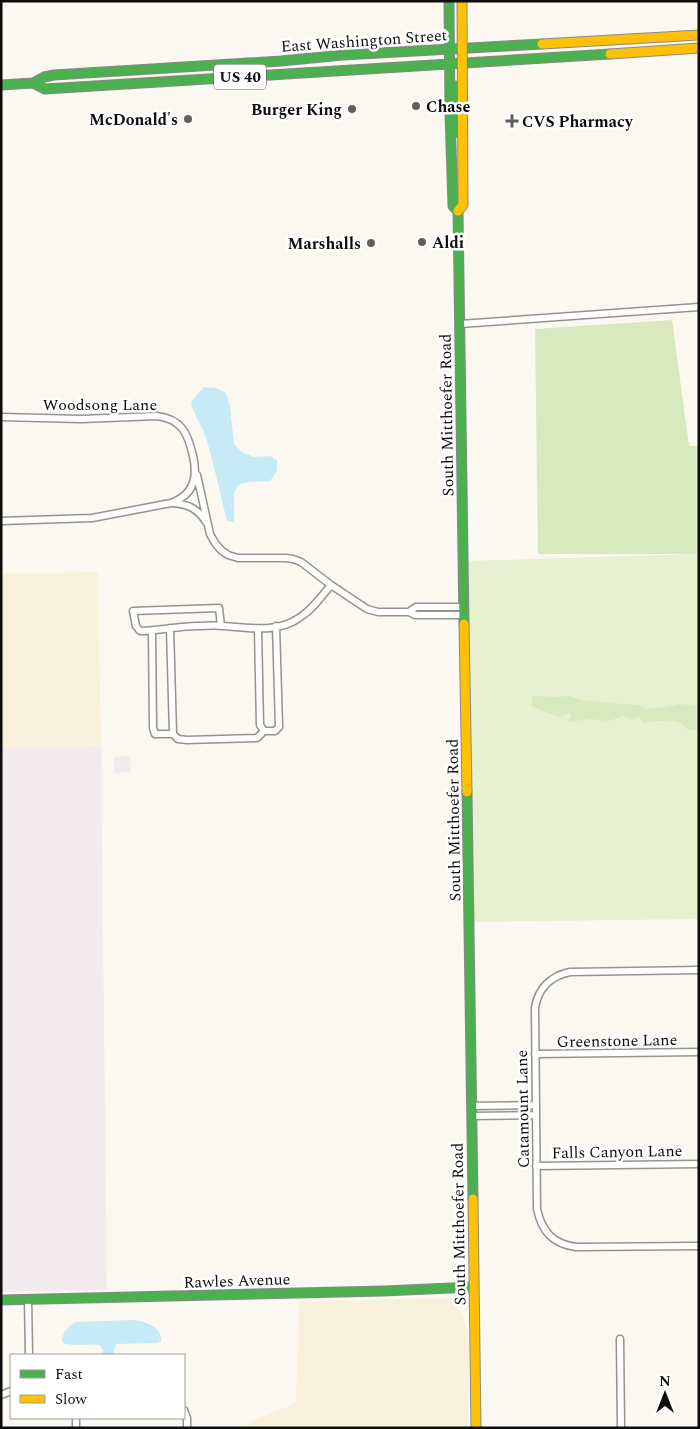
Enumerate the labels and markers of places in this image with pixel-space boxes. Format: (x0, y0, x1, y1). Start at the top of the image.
place label: Chase (426, 95, 470, 119)
place label: Burger King (251, 98, 342, 122)
marker: Chase (410, 100, 422, 112)
marker: Burger King (346, 103, 358, 115)
place label: McDonald's (89, 108, 178, 132)
place label: CVS Pharmacy (522, 110, 634, 134)
marker: McDonald's (182, 113, 194, 125)
marker: CVS Pharmacy (506, 115, 518, 127)
place label: Aldi (432, 231, 464, 255)
place label: Marshalls (288, 232, 361, 256)
marker: Aldi (416, 236, 428, 248)
marker: Marshalls (365, 237, 377, 249)

